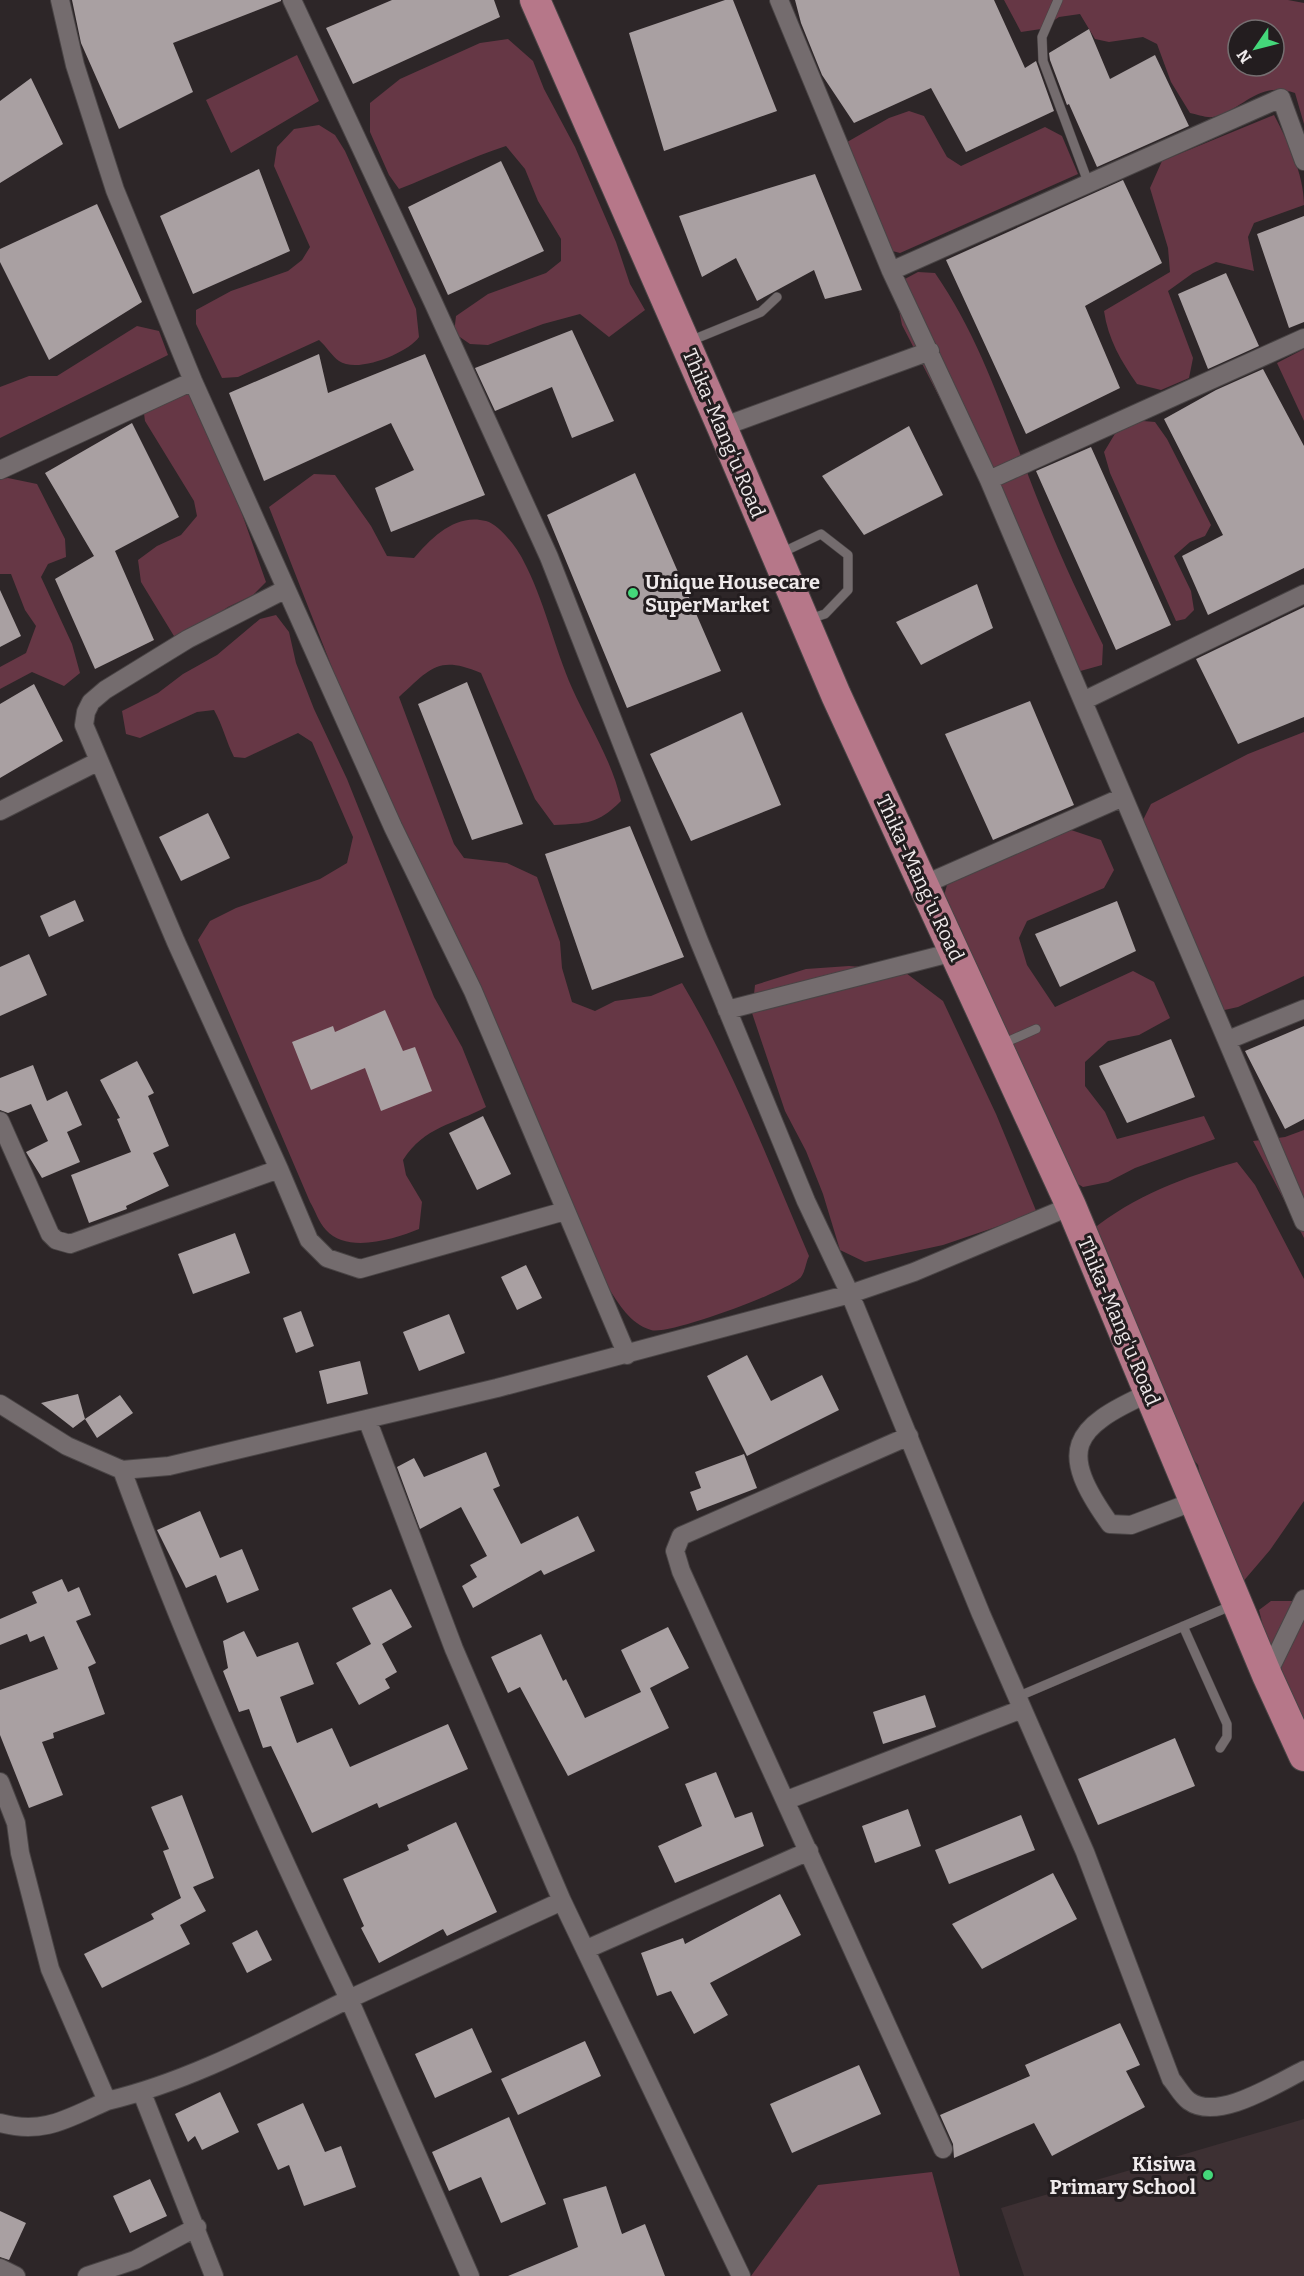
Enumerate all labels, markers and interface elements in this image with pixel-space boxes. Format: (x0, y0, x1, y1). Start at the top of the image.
north arrow (1226, 18, 1286, 78)
text: N (1233, 46, 1255, 67)
street label: Thika-Mang'u Road (678, 345, 770, 521)
place label: Unique Housecare SuperMarket (645, 570, 820, 617)
marker: Unique Housecare SuperMarket (626, 586, 640, 600)
street label: Thika-Mang'u Road (871, 791, 969, 965)
street label: Thika-Mang'u Road (1073, 1233, 1165, 1409)
place label: Kisiwa Primary School (1050, 2152, 1196, 2199)
marker: Kisiwa Primary School (1201, 2168, 1215, 2182)

